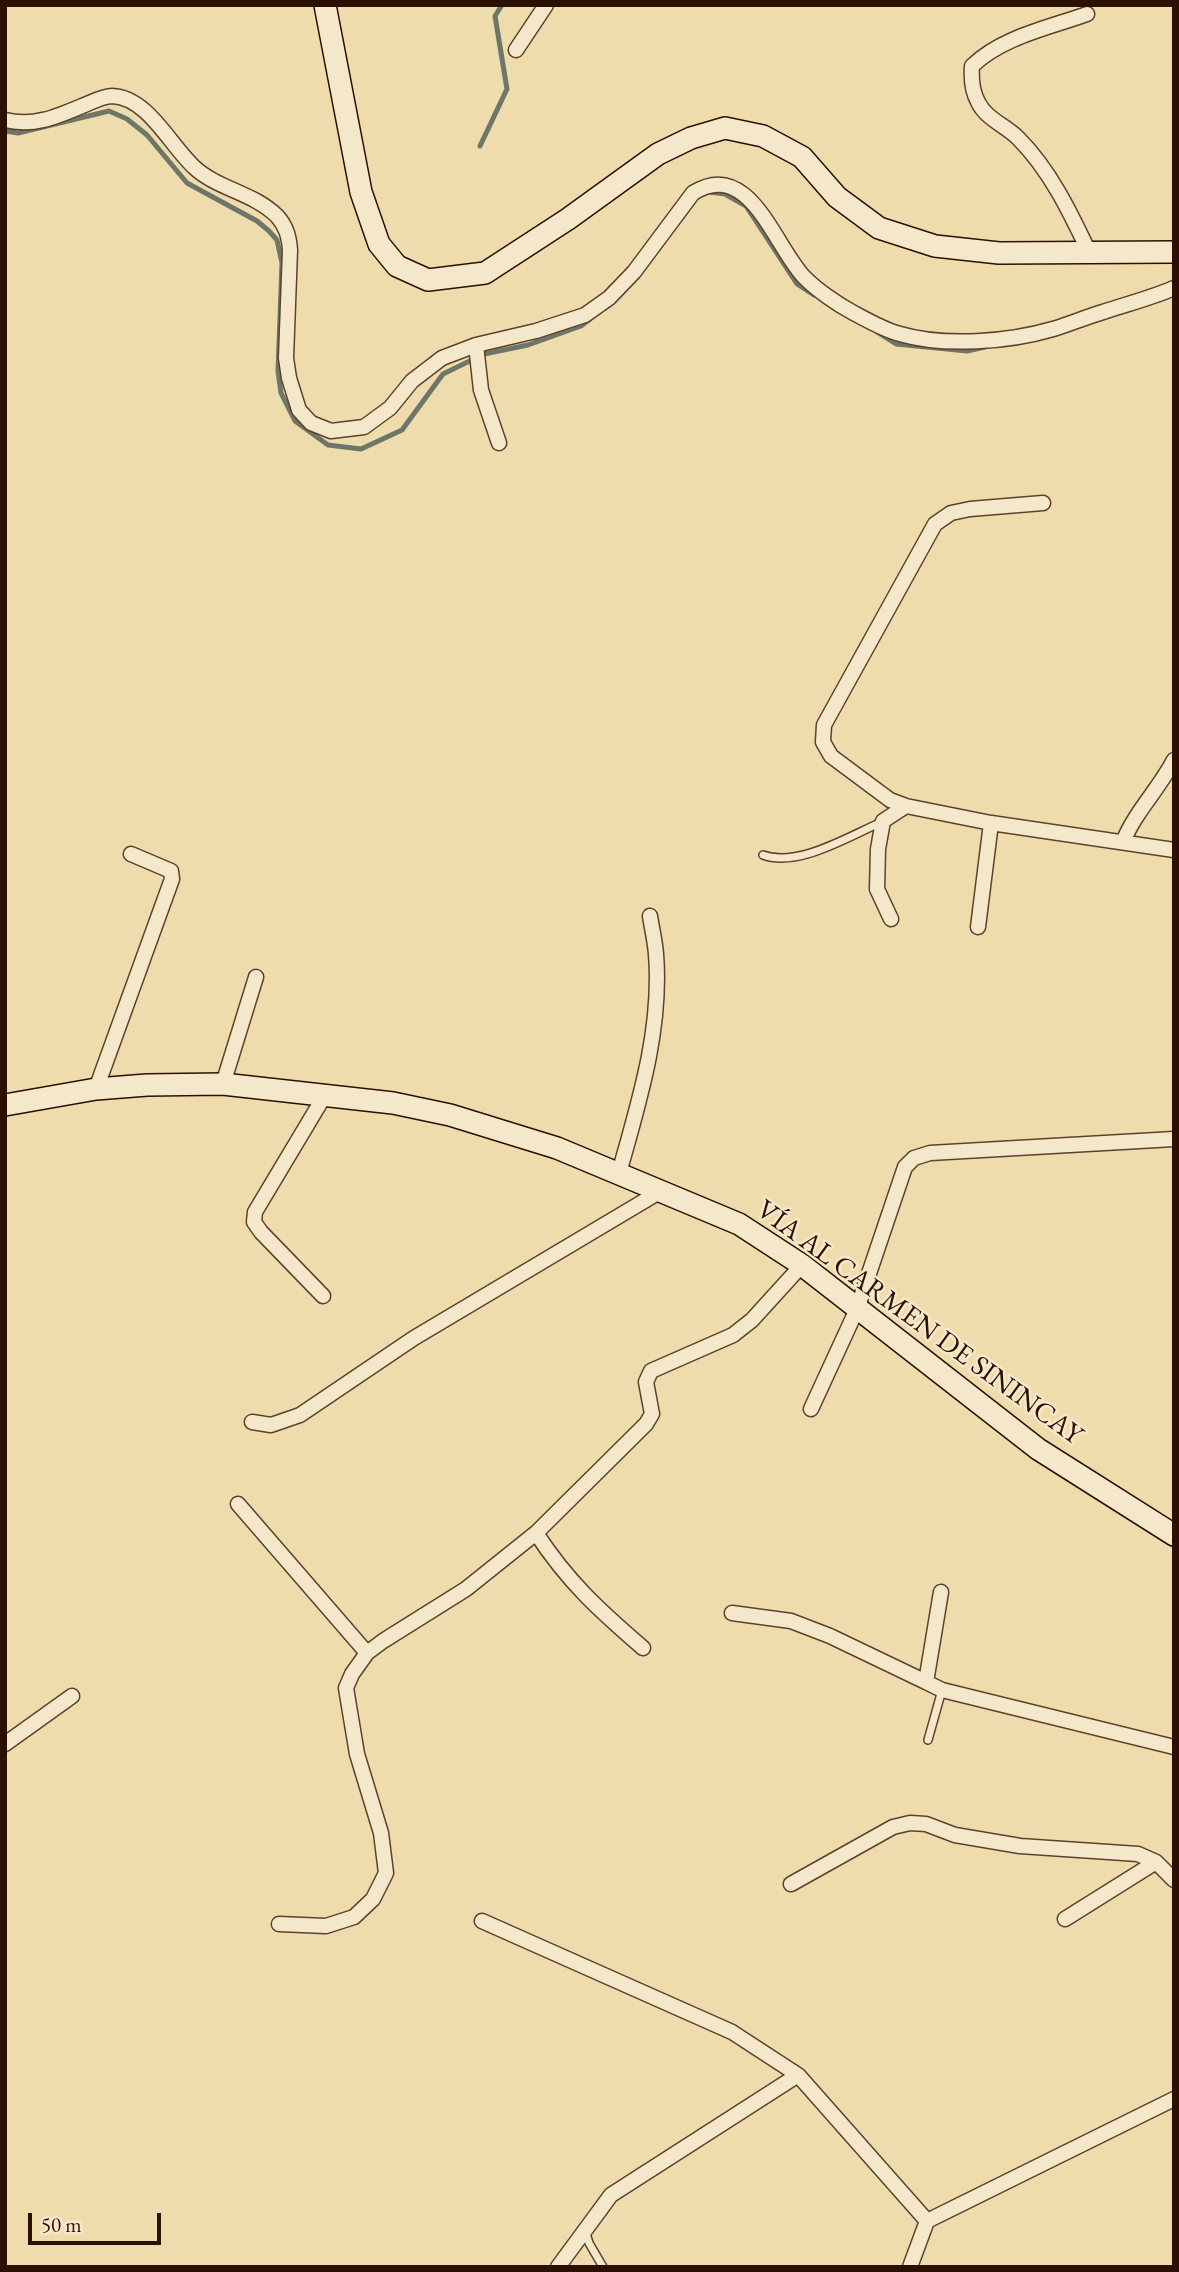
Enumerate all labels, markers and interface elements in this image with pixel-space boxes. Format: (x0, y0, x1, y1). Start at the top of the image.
street label: VÍA AL CARMEN DE SININCAY (749, 1193, 1089, 1453)
scale bar (32, 2198, 164, 2242)
text: 50 m (41, 2211, 82, 2238)

